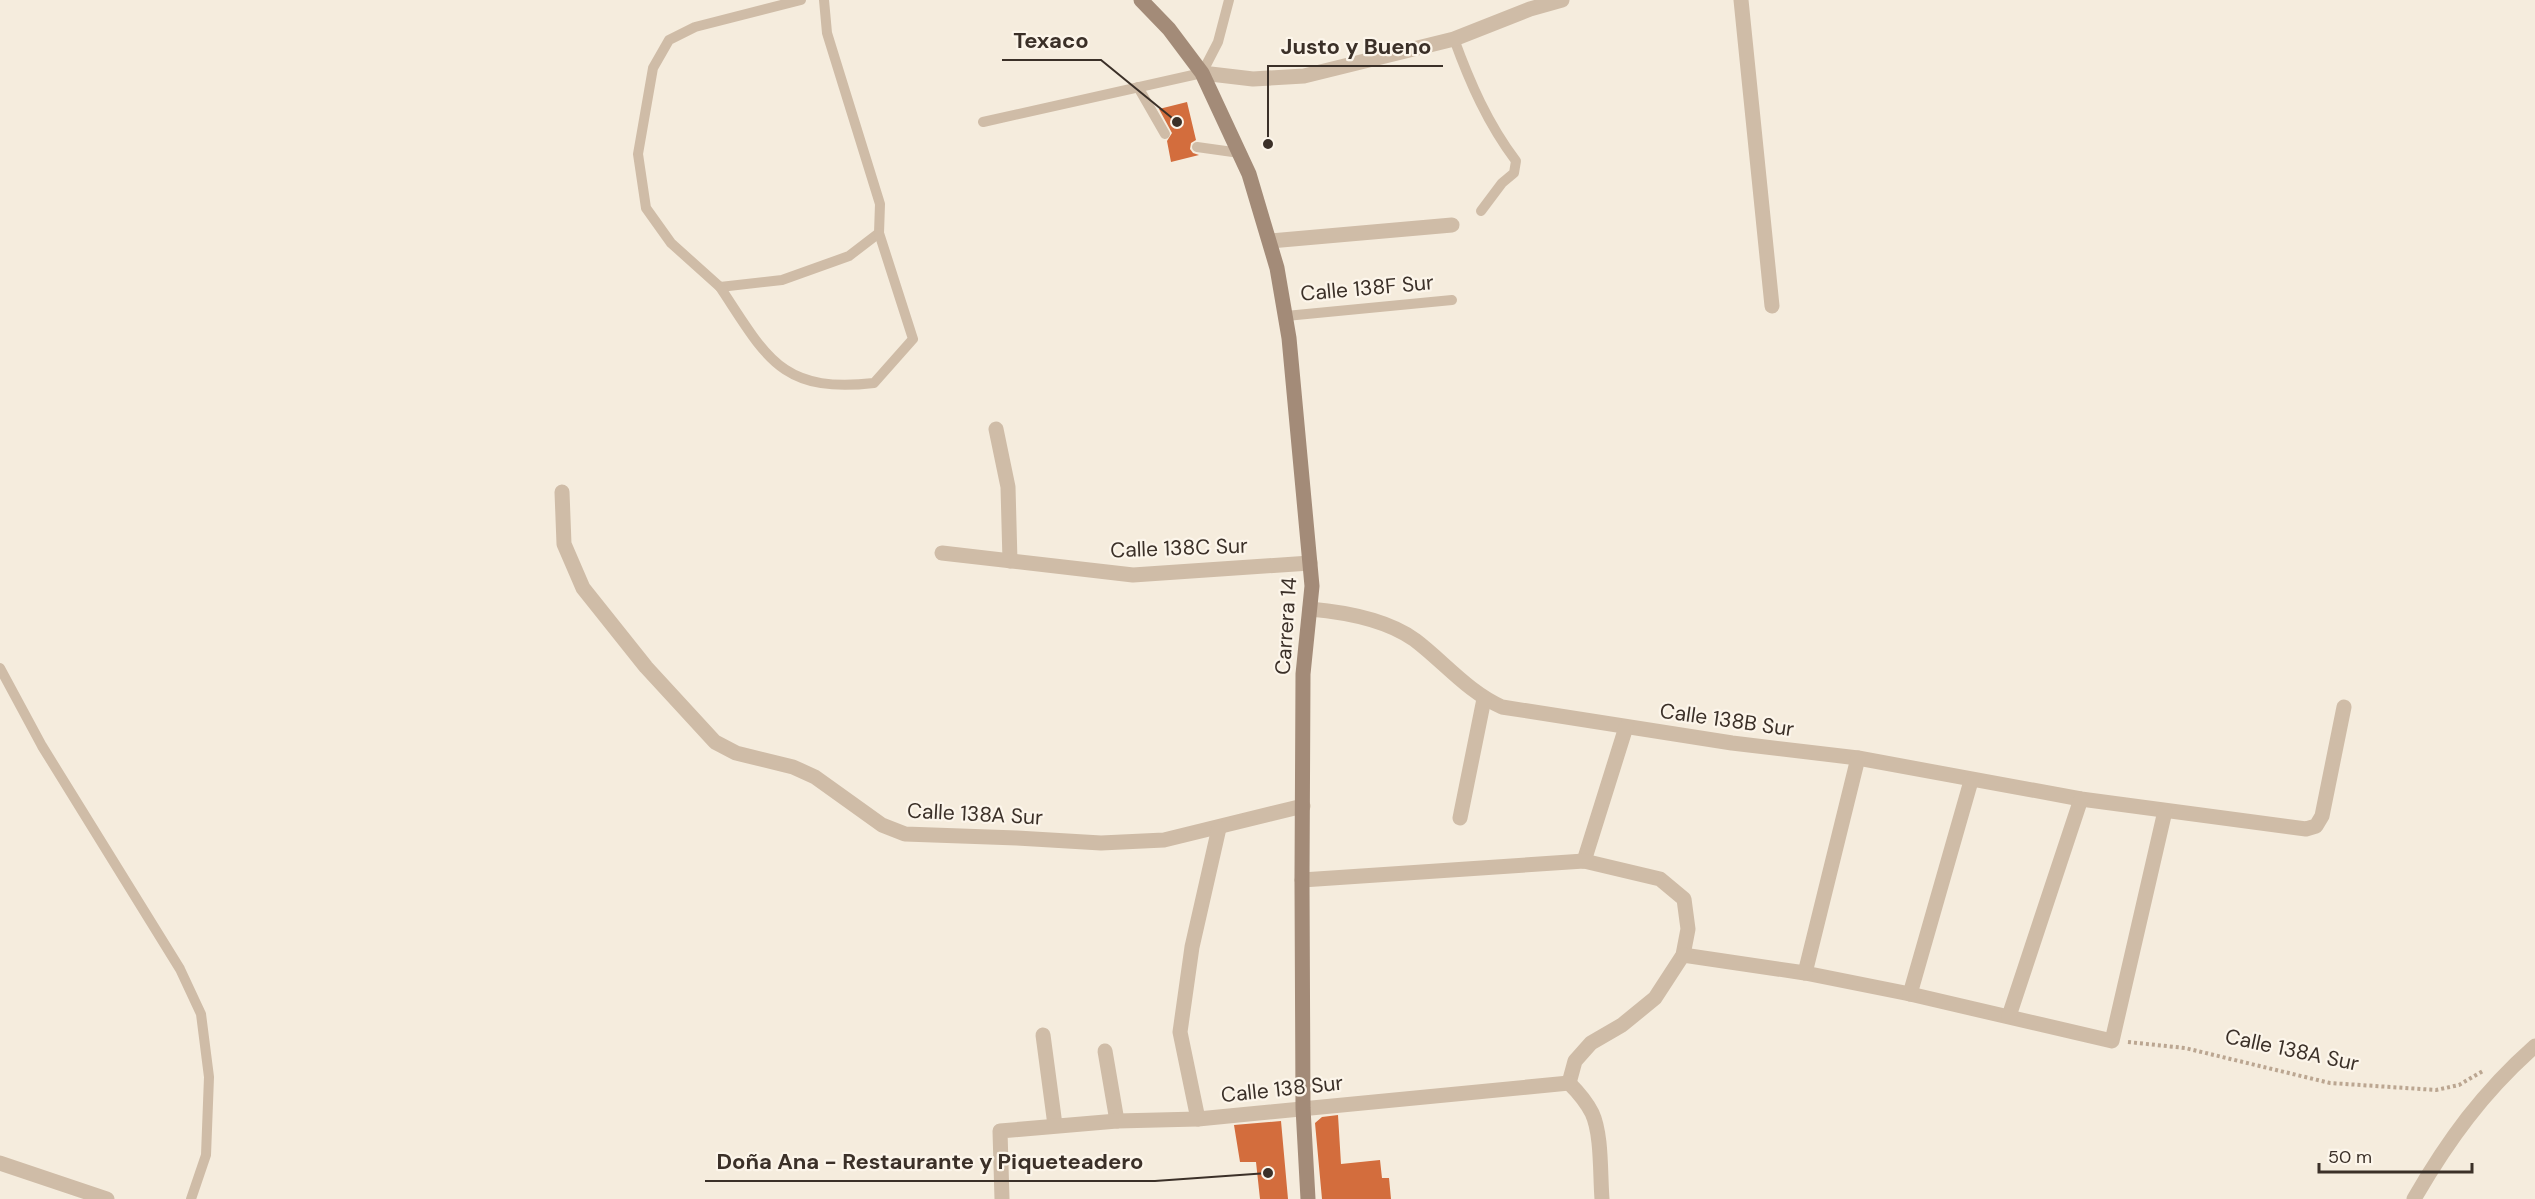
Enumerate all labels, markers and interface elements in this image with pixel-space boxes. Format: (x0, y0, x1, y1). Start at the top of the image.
callout: Texaco (1002, 20, 1101, 60)
text: Texaco (1013, 26, 1089, 55)
callout: Justo y Bueno (1268, 26, 1443, 66)
text: Justo y Bueno (1281, 32, 1431, 61)
street label: Calle 138F Sur (1299, 268, 1435, 308)
street label: Calle 138C Sur (1110, 532, 1249, 564)
street label: Carrera 14 (1269, 576, 1303, 676)
street label: Calle 138B Sur (1658, 697, 1796, 743)
street label: Calle 138A Sur (906, 796, 1044, 832)
street label: Calle 138A Sur (2223, 1022, 2362, 1078)
street label: Calle 138 Sur (1220, 1069, 1345, 1109)
scale bar (2319, 1136, 2472, 1174)
callout: Doña Ana - Restaurante y Piqueteadero (705, 1141, 1155, 1181)
text: 50 m (2328, 1145, 2372, 1169)
text: Doña Ana - Restaurante y Piqueteadero (717, 1147, 1143, 1176)

